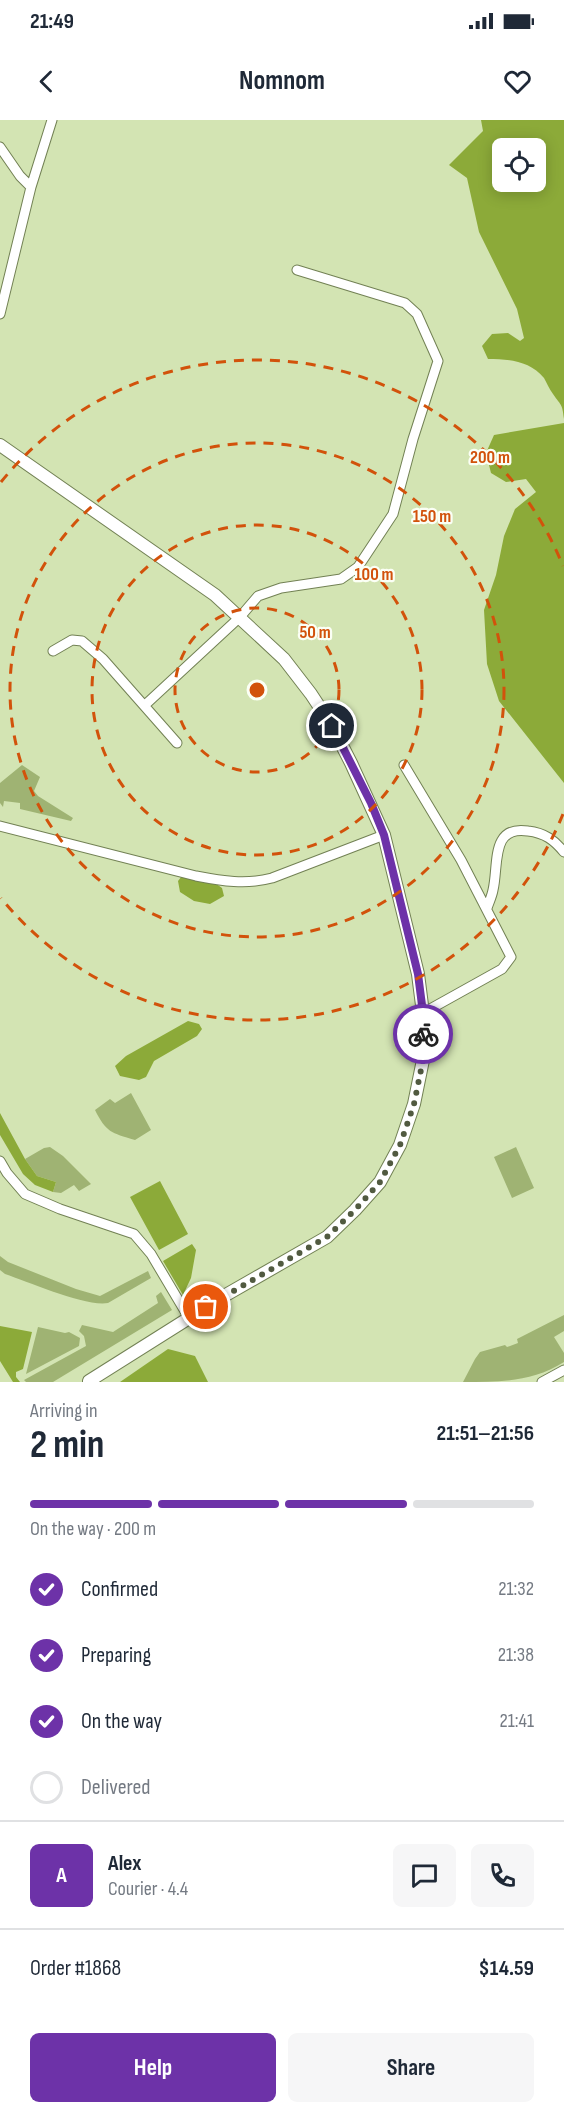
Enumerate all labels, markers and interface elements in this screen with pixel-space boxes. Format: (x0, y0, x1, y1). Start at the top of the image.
text: 21:49 (30, 8, 74, 35)
icon: back (30, 65, 63, 98)
text: Nomnom (239, 65, 325, 97)
icon: heart (501, 65, 534, 98)
map controls (492, 138, 546, 192)
button: locate (492, 138, 546, 192)
text: 200 m (470, 447, 510, 468)
text: 150 m (413, 506, 451, 527)
text: 100 m (355, 564, 394, 585)
text: 50 m (299, 622, 331, 643)
centre of rings (247, 680, 267, 700)
pin (306, 700, 357, 751)
icon: home (315, 709, 348, 742)
courier (393, 1004, 453, 1064)
icon: bike (407, 1018, 440, 1051)
pin (180, 1281, 231, 1332)
icon: bag (189, 1290, 222, 1323)
text: Arriving in (30, 1399, 98, 1423)
text: 21:51–21:56 (437, 1420, 534, 1447)
text: 2 min (30, 1422, 104, 1469)
text: On the way · 200 m (30, 1517, 156, 1541)
icon: check (30, 1573, 63, 1606)
text: Confirmed (81, 1576, 158, 1603)
text: 21:32 (498, 1577, 534, 1601)
icon: check (30, 1639, 63, 1672)
text: Preparing (81, 1642, 151, 1669)
text: 21:38 (498, 1643, 534, 1667)
icon: check (30, 1705, 63, 1738)
text: On the way (81, 1708, 162, 1735)
text: 21:41 (500, 1709, 534, 1733)
text: Delivered (81, 1774, 150, 1801)
button: chat (393, 1844, 456, 1907)
button: phone (471, 1844, 534, 1907)
text: Alex (108, 1850, 141, 1877)
text: A (56, 1862, 67, 1889)
text: Courier · 4.4 (108, 1877, 188, 1901)
text: Order #1868 (30, 1955, 121, 1982)
text: $14.59 (479, 1955, 534, 1982)
button: Help (30, 2033, 276, 2102)
button: Share (288, 2033, 534, 2102)

